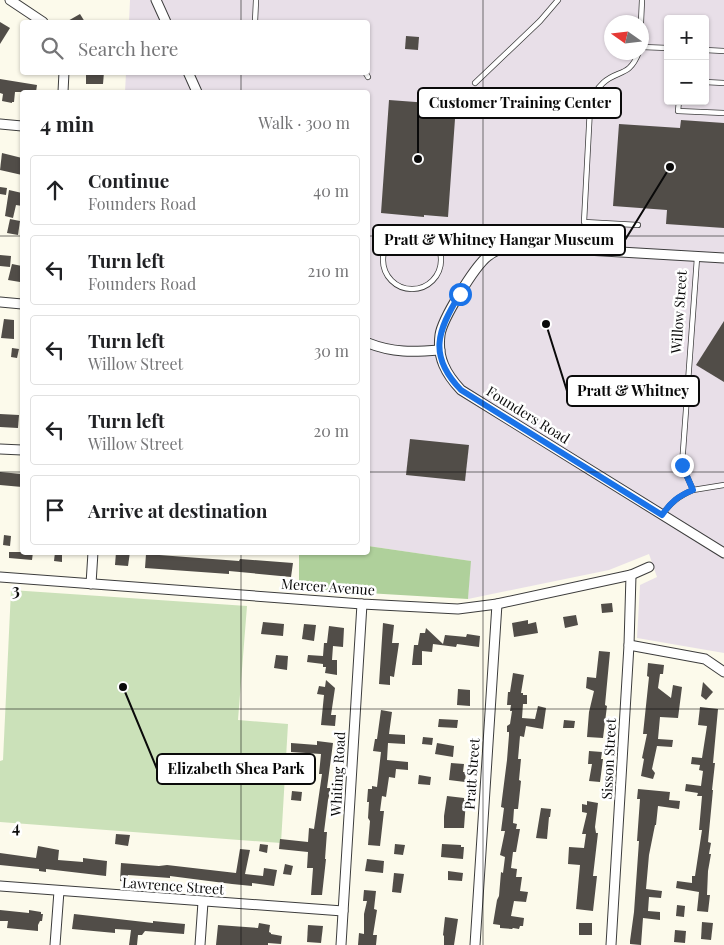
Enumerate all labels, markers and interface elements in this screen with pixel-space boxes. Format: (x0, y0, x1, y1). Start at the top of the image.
north arrow (604, 15, 649, 60)
map controls (664, 15, 709, 105)
button: + (664, 15, 709, 60)
search box (20, 20, 370, 75)
icon: search (38, 34, 66, 62)
text: Search here (78, 35, 178, 61)
button: − (664, 60, 709, 105)
callout: Customer Training Center (418, 88, 621, 118)
text: Customer Training Center (429, 92, 611, 112)
text: 4 min (40, 109, 94, 137)
text: Walk · 300 m (258, 112, 350, 133)
text: Continue (88, 167, 169, 193)
icon: ahead (41, 176, 69, 204)
text: 40 m (313, 180, 349, 201)
text: Founders Road (88, 193, 196, 214)
callout: Pratt & Whitney Hangar Museum (373, 225, 625, 255)
text: Pratt & Whitney Hangar Museum (384, 229, 614, 249)
text: Turn left (88, 247, 165, 273)
icon: left (41, 256, 69, 284)
text: 210 m (308, 260, 349, 281)
street label: Willow Street (666, 269, 691, 355)
text: Founders Road (88, 273, 196, 294)
route start (449, 283, 472, 306)
text: Turn left (88, 327, 165, 353)
icon: left (41, 336, 69, 364)
text: 30 m (314, 340, 349, 361)
text: Willow Street (88, 353, 183, 374)
callout: Pratt & Whitney (567, 376, 699, 406)
text: Pratt & Whitney (577, 380, 689, 400)
street label: Founders Road (483, 381, 574, 448)
text: Turn left (88, 407, 165, 433)
icon: left (41, 416, 69, 444)
text: 20 m (314, 420, 349, 441)
text: Willow Street (88, 433, 183, 454)
route end (671, 454, 694, 477)
icon: arrive (41, 496, 69, 524)
text: Arrive at destination (88, 497, 268, 523)
street label: Mercer Avenue (280, 574, 376, 599)
text: 3 (12, 579, 20, 600)
street label: Sisson Street (597, 717, 620, 800)
street label: Whiting Road (326, 731, 349, 818)
street label: Pratt Street (460, 737, 484, 810)
callout: Elizabeth Shea Park (157, 754, 315, 784)
text: Elizabeth Shea Park (167, 758, 305, 778)
text: 4 (12, 816, 20, 837)
street label: Lawrence Street (121, 872, 226, 899)

